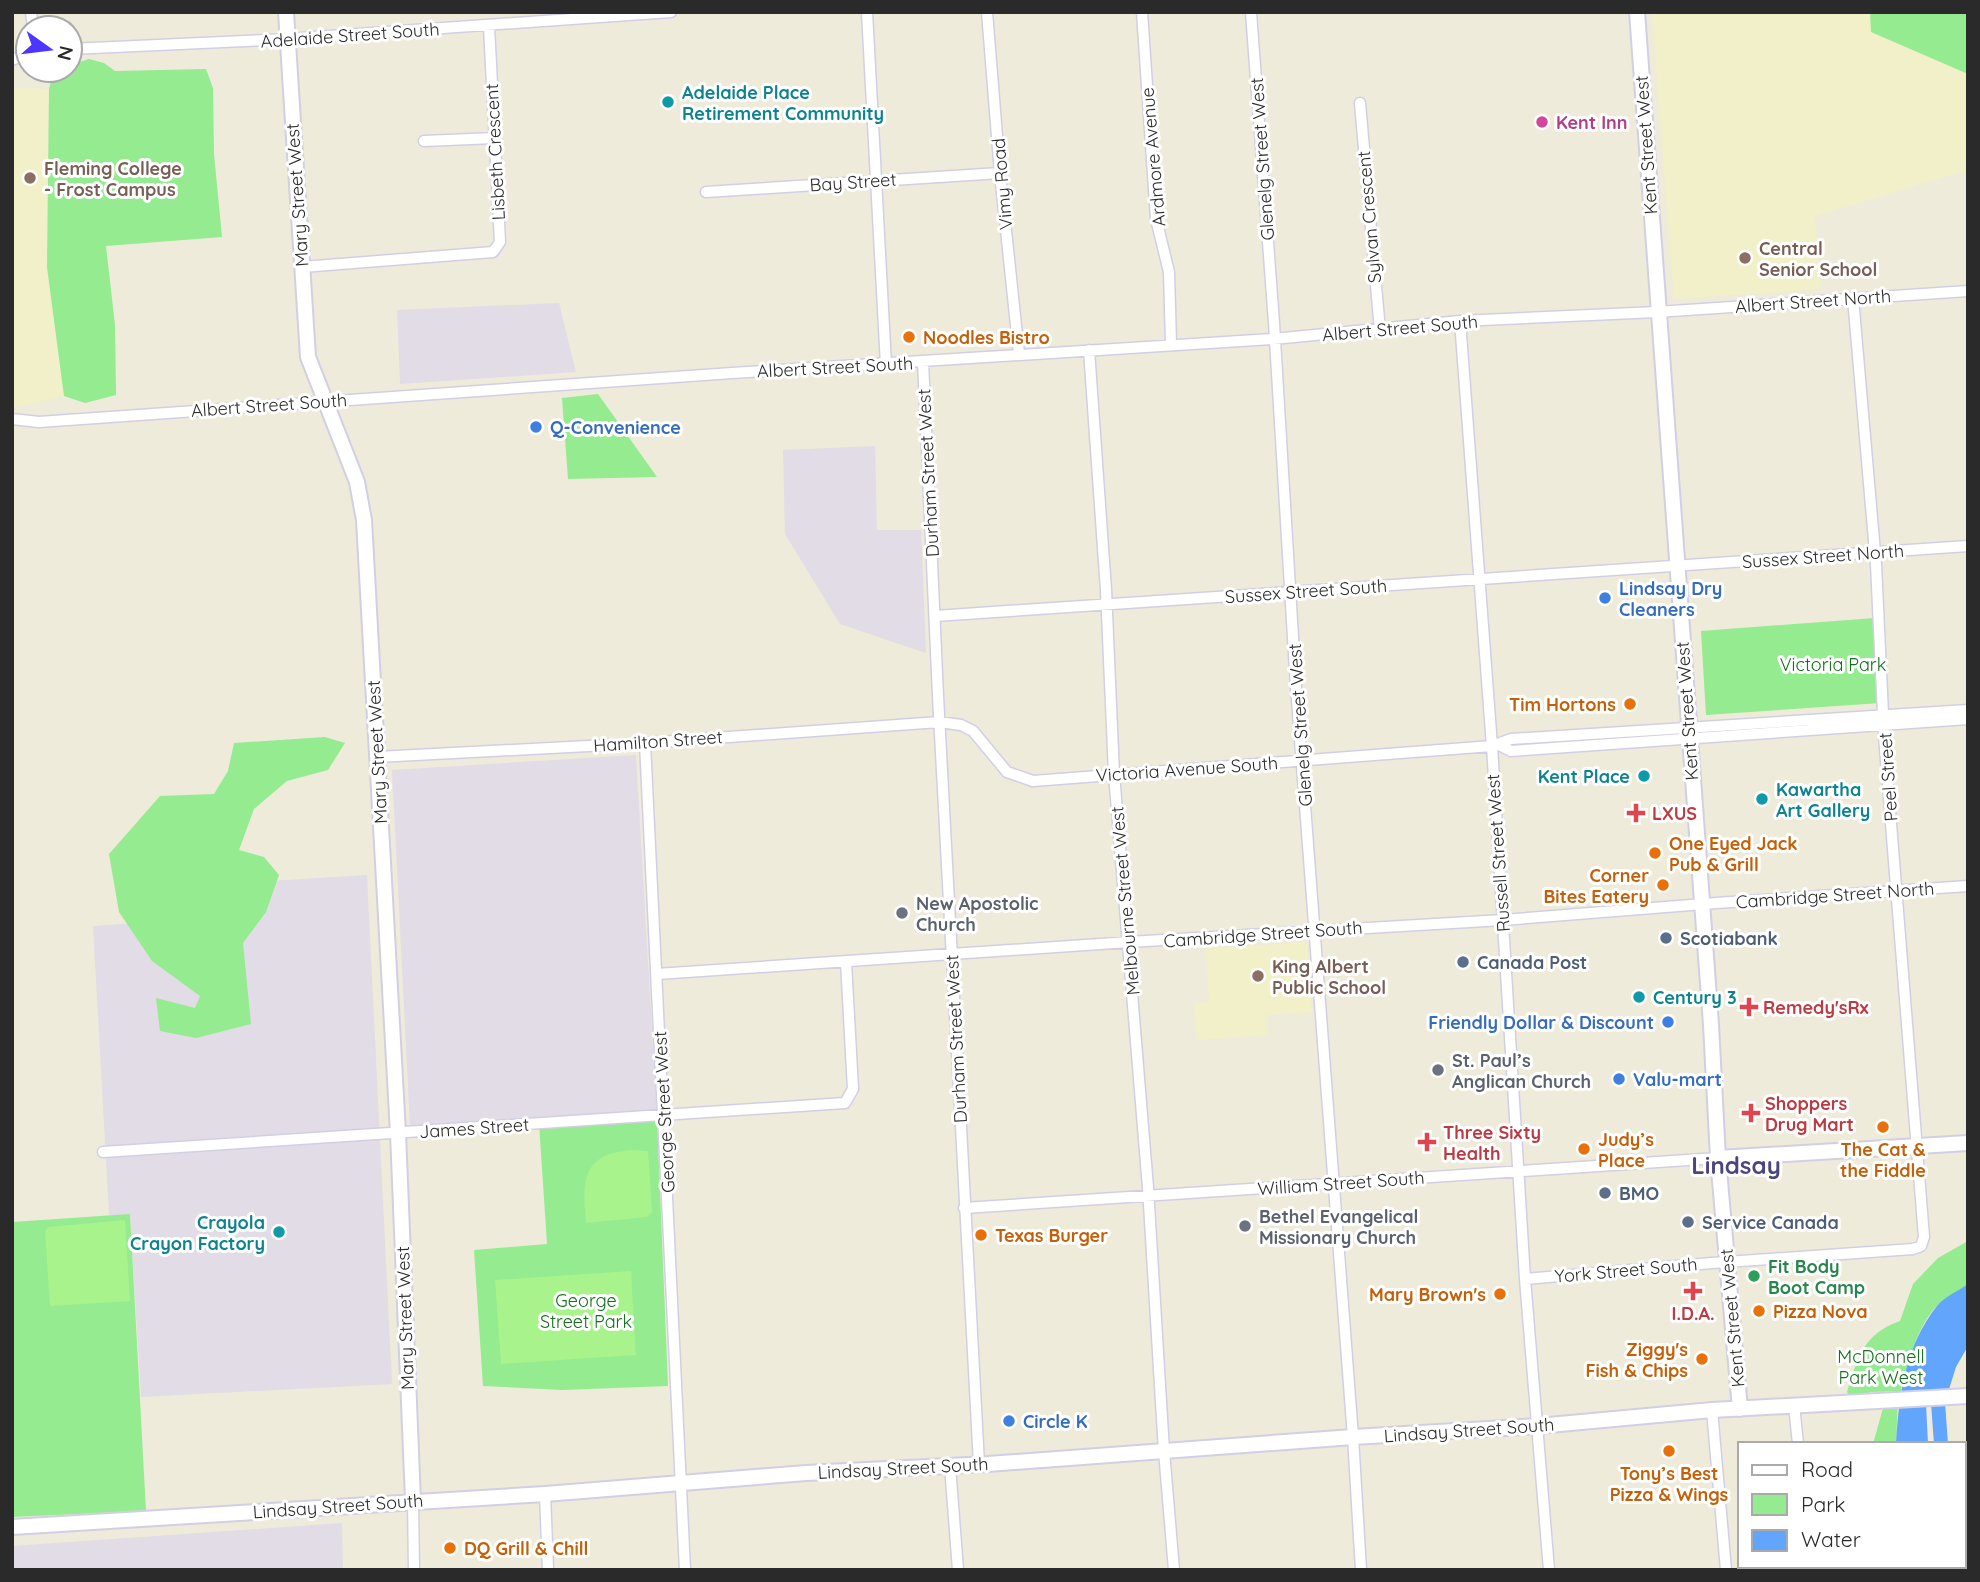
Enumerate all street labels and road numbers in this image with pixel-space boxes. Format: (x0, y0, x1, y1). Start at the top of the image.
street label: Adelaide Street South (260, 17, 440, 53)
street label: Kent Street West (1630, 75, 1662, 215)
street label: Glenelg Street West (1245, 77, 1279, 241)
street label: Lisbeth Crescent (480, 83, 510, 221)
street label: Ardmore Avenue (1135, 86, 1171, 228)
street label: Mary Street West (281, 122, 313, 268)
street label: Vimy Road (987, 137, 1017, 231)
street label: Sylvan Crescent (1352, 150, 1386, 284)
street label: Bay Street (809, 167, 897, 197)
street label: Albert Street North (1734, 284, 1892, 318)
street label: Albert Street South (1321, 310, 1479, 346)
street label: Albert Street South (756, 351, 914, 383)
street label: Albert Street South (190, 388, 348, 422)
street label: Durham Street West (912, 388, 944, 558)
street label: Sussex Street North (1741, 539, 1905, 573)
street label: Sussex Street South (1224, 574, 1388, 608)
street label: Kent Street West (1671, 641, 1703, 781)
street label: Glenelg Street West (1283, 643, 1317, 807)
street label: Mary Street West (362, 680, 392, 824)
street label: Hamilton Street (593, 725, 723, 757)
street label: Peel Street (1873, 732, 1903, 822)
street label: Victoria Avenue South (1095, 751, 1279, 787)
street label: Russell Street West (1481, 773, 1515, 933)
street label: Melbourne Street West (1105, 806, 1145, 996)
street label: Cambridge Street North (1735, 877, 1935, 913)
street label: Cambridge Street South (1163, 916, 1363, 952)
street label: Durham Street West (940, 954, 972, 1124)
street label: George Street West (648, 1030, 680, 1194)
street label: James Street (418, 1113, 530, 1143)
street label: William Street South (1257, 1166, 1425, 1200)
street label: Mary Street West (391, 1246, 419, 1390)
street label: Kent Street West (1714, 1248, 1750, 1388)
street label: York Street South (1554, 1252, 1698, 1288)
street label: Lindsay Street South (1383, 1413, 1555, 1447)
street label: Lindsay Street South (817, 1452, 989, 1484)
street label: Lindsay Street South (252, 1489, 424, 1523)

